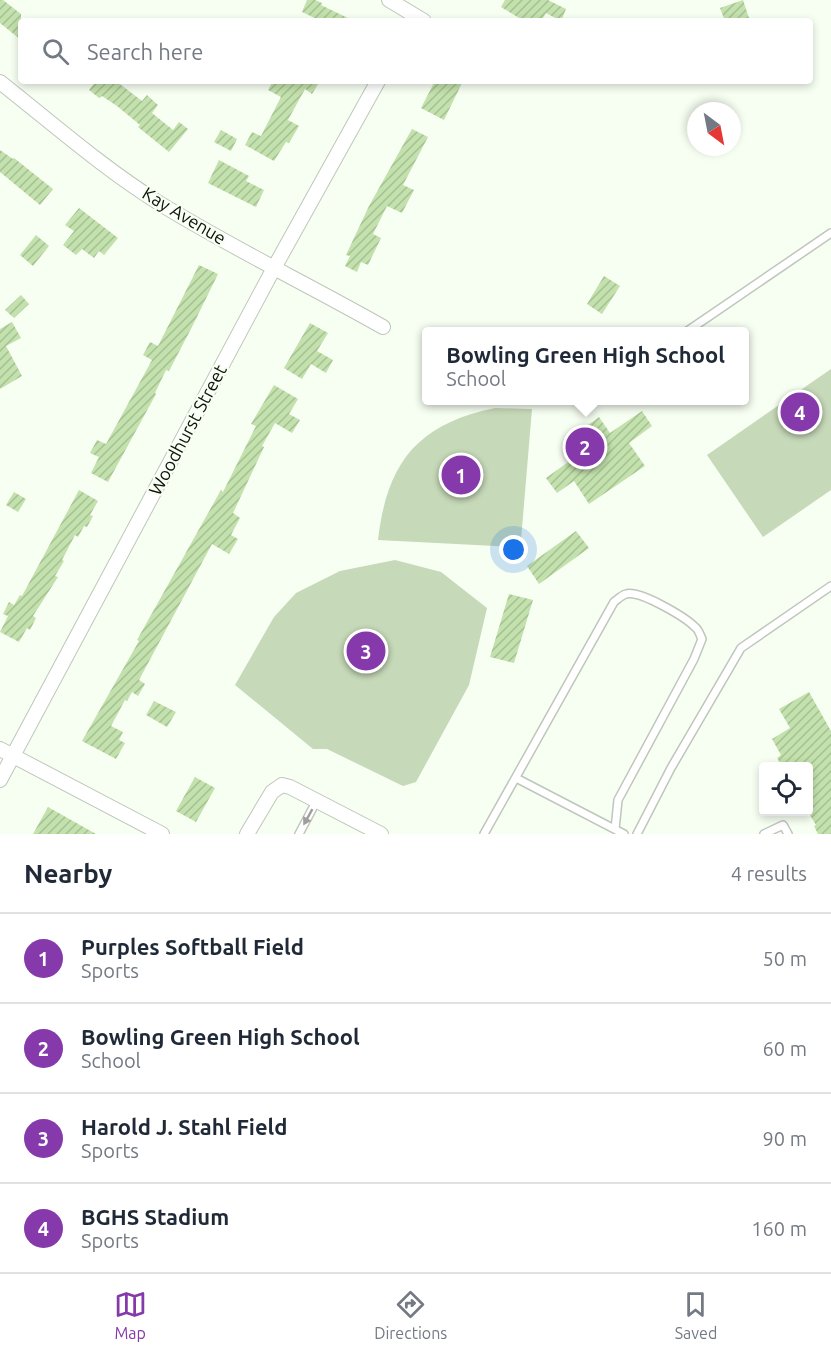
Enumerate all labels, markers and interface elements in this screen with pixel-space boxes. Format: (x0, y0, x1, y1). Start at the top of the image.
search box (18, 18, 813, 84)
icon: search (39, 35, 72, 68)
text: Search here (87, 39, 203, 64)
north arrow (687, 102, 741, 156)
street label: Kay Avenue (139, 182, 230, 248)
popup (422, 327, 749, 405)
text: Bowling Green High School (446, 342, 725, 367)
street label: Woodhurst Street (144, 361, 230, 498)
text: School (446, 367, 506, 390)
pin: 4 (780, 390, 820, 434)
pin: 2 (566, 424, 604, 470)
pin: 1 (442, 452, 480, 498)
your location (499, 535, 528, 564)
pin: 3 (346, 628, 386, 674)
map controls (759, 762, 813, 816)
button: locate (759, 762, 813, 816)
one-way arrow (303, 809, 313, 826)
text: Nearby (24, 859, 112, 888)
text: 4 results (731, 862, 807, 885)
text: Purples Softball Field (81, 934, 304, 959)
text: 1 (38, 947, 49, 970)
text: 50 m (763, 947, 807, 970)
text: Sports (81, 959, 139, 982)
text: Bowling Green High School (81, 1024, 360, 1049)
text: 2 (38, 1037, 49, 1060)
text: 60 m (763, 1037, 807, 1060)
text: School (81, 1049, 141, 1072)
text: Harold J. Stahl Field (81, 1114, 287, 1139)
text: 3 (38, 1127, 49, 1150)
text: 90 m (763, 1127, 807, 1150)
text: Sports (81, 1139, 139, 1162)
text: BGHS Stadium (81, 1204, 229, 1229)
text: 4 (38, 1217, 49, 1240)
text: 160 m (751, 1217, 807, 1240)
text: Sports (81, 1229, 139, 1252)
tab: Map (114, 1288, 147, 1342)
tab: Directions (374, 1288, 447, 1342)
tab: Saved (675, 1288, 717, 1342)

